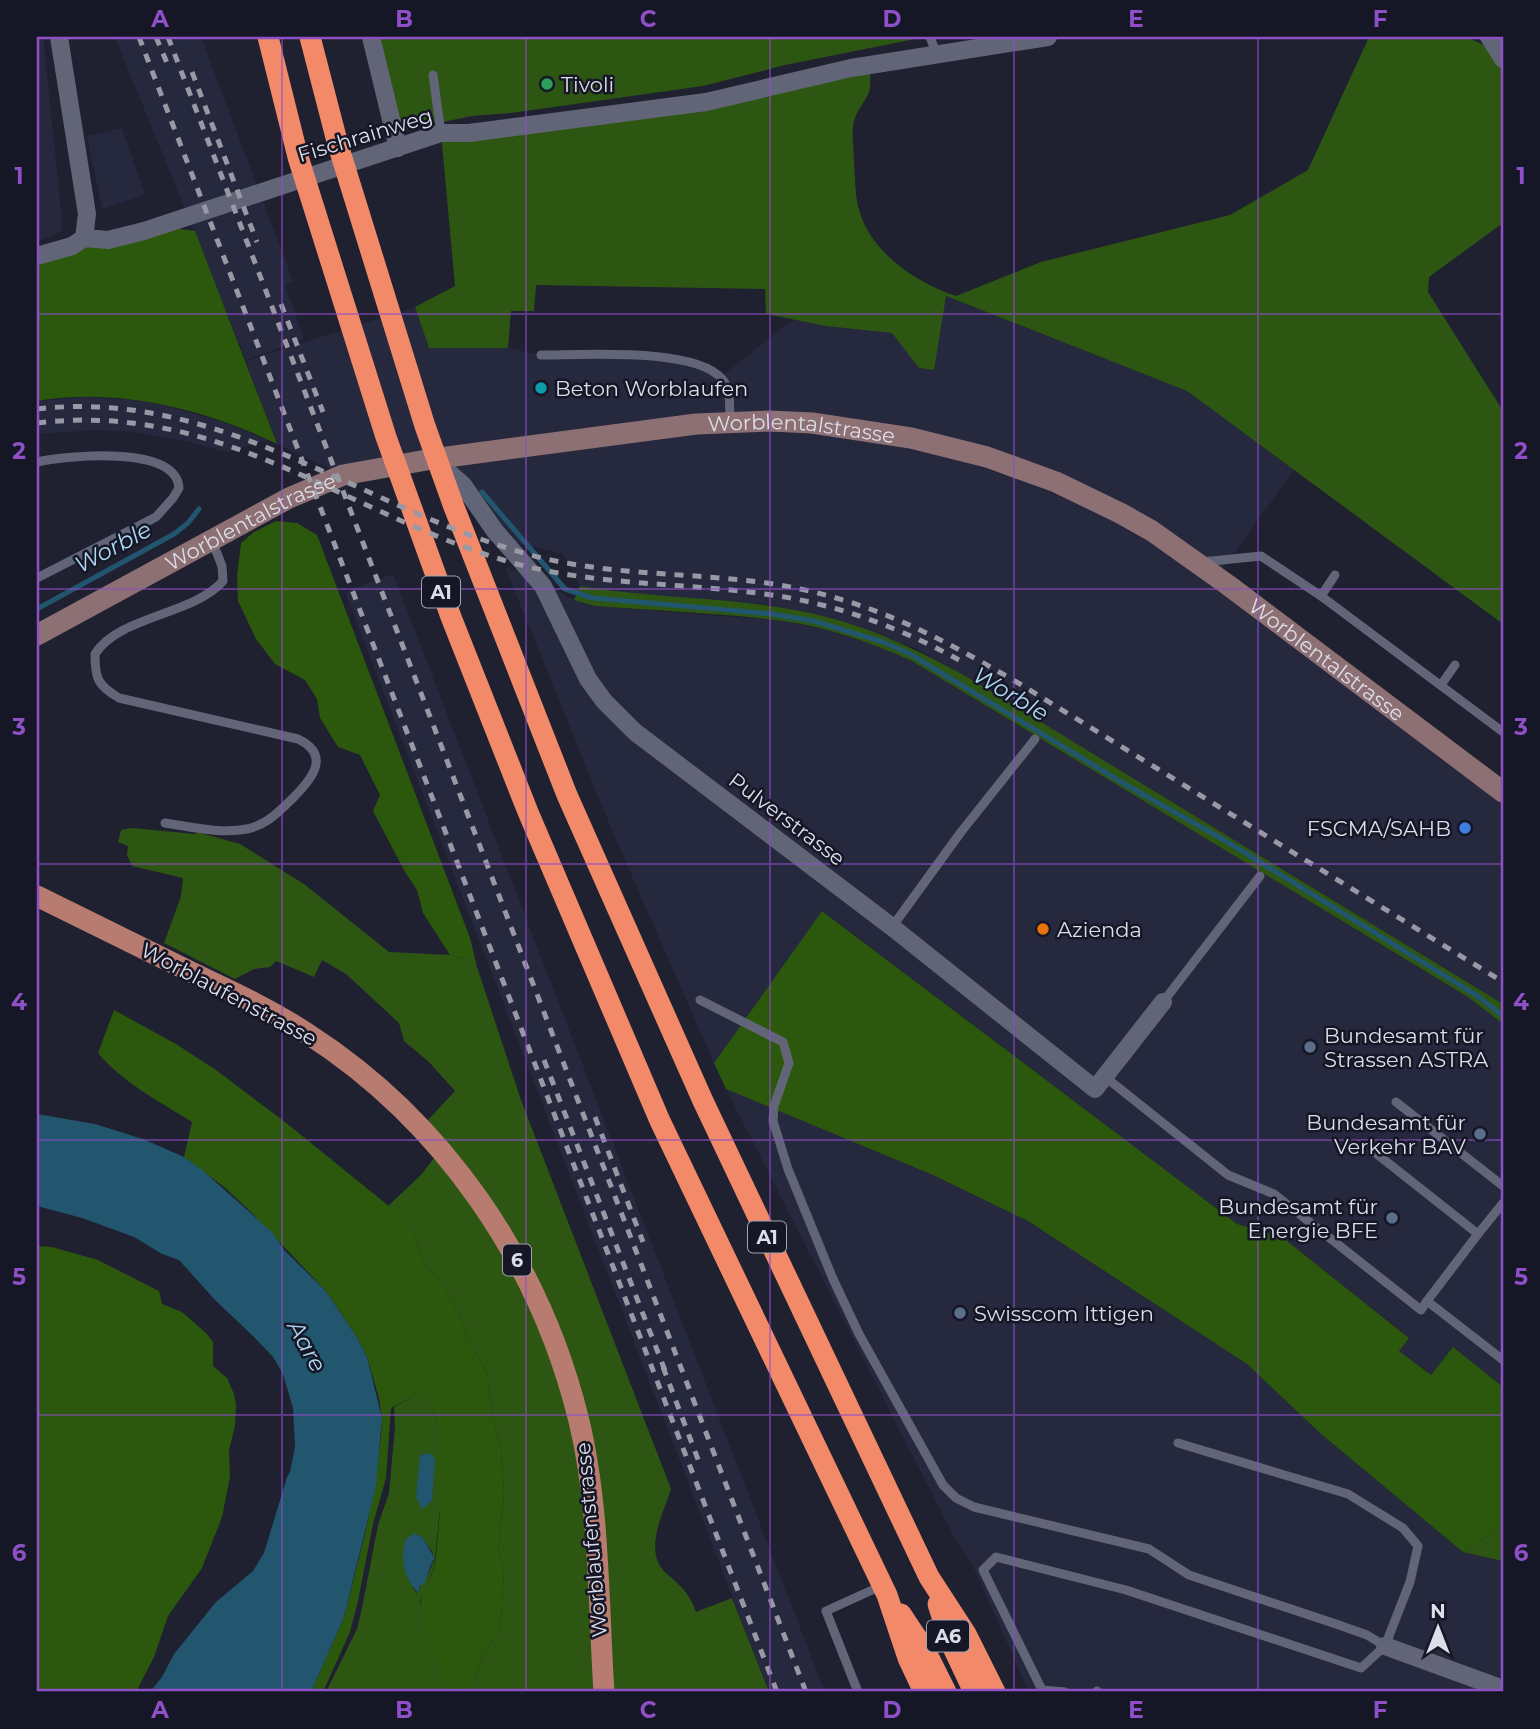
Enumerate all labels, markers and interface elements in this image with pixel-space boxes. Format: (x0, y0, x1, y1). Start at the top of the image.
text: A (150, 5, 169, 33)
text: B (395, 5, 413, 33)
text: C (640, 5, 657, 33)
text: D (883, 5, 902, 33)
text: E (1128, 5, 1144, 33)
text: F (1373, 5, 1388, 33)
place label: Tivoli (561, 72, 614, 97)
marker: Tivoli (539, 76, 555, 92)
street label: Fischrainweg (294, 103, 436, 167)
text: 1 (14, 162, 24, 190)
text: 1 (1516, 162, 1526, 190)
place label: Beton Worblaufen (555, 376, 748, 401)
marker: Beton Worblaufen (533, 380, 549, 396)
street label: Worblentalstrasse (707, 408, 897, 448)
text: 2 (12, 437, 26, 465)
text: 2 (1514, 437, 1528, 465)
street label: Worblentalstrasse (161, 467, 339, 575)
water label: Worble (70, 515, 156, 579)
road number: A1 (422, 576, 460, 608)
street label: Worblentalstrasse (1244, 593, 1410, 726)
water label: Worble (968, 661, 1054, 727)
text: 3 (11, 713, 26, 741)
text: 3 (1513, 713, 1528, 741)
street label: Pulverstrasse (724, 767, 850, 871)
place label: FSCMA/SAHB (1307, 816, 1451, 841)
marker: FSCMA/SAHB (1457, 820, 1473, 836)
place label: Azienda (1057, 917, 1142, 942)
marker: Azienda (1035, 921, 1051, 937)
street label: Worblaufenstrasse (137, 937, 321, 1051)
text: 4 (11, 988, 27, 1016)
text: 4 (1513, 988, 1529, 1016)
place label: Bundesamt für Strassen ASTRA (1324, 1023, 1489, 1072)
marker: Bundesamt für Strassen ASTRA (1302, 1039, 1318, 1055)
place label: Bundesamt für Verkehr BAV (1306, 1110, 1466, 1159)
marker: Bundesamt für Verkehr BAV (1472, 1126, 1488, 1142)
place label: Bundesamt für Energie BFE (1218, 1194, 1378, 1243)
marker: Bundesamt für Energie BFE (1384, 1210, 1400, 1226)
road number: A1 (748, 1222, 786, 1252)
road number: 6 (503, 1244, 531, 1276)
text: 5 (12, 1263, 26, 1291)
text: 5 (1514, 1263, 1528, 1291)
place label: Swisscom Ittigen (974, 1301, 1154, 1326)
marker: Swisscom Ittigen (952, 1305, 968, 1321)
water label: Aare (281, 1314, 333, 1377)
street label: Worblaufenstrasse (570, 1441, 612, 1639)
text: 6 (12, 1539, 27, 1567)
text: 6 (1514, 1539, 1529, 1567)
north arrow (1404, 1592, 1474, 1662)
text: N (1430, 1600, 1446, 1623)
road number: A6 (927, 1620, 969, 1652)
text: A (150, 1696, 169, 1724)
text: B (395, 1696, 413, 1724)
text: C (640, 1696, 657, 1724)
text: D (883, 1696, 902, 1724)
text: E (1128, 1696, 1144, 1724)
text: F (1373, 1696, 1388, 1724)

